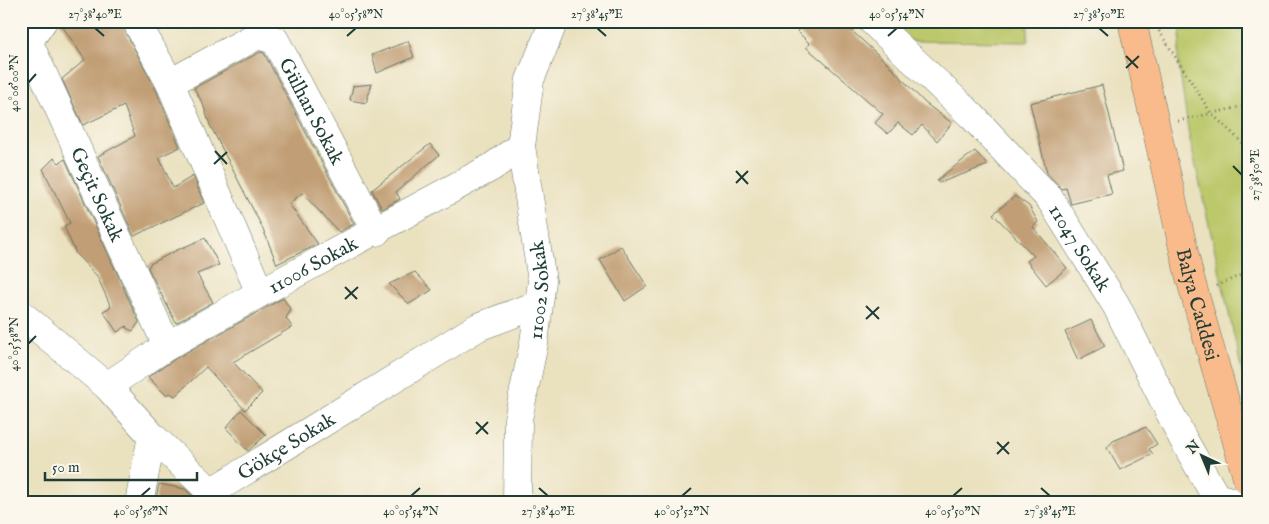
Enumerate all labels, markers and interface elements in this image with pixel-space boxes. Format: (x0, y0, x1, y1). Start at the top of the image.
text: 27°38'40"E (68, 7, 122, 22)
text: 40°05'58"N (329, 7, 384, 22)
text: 27°38'45"E (571, 7, 623, 22)
text: 40°05'54"N (869, 7, 925, 22)
text: 27°38'50"E (1073, 7, 1125, 22)
text: 40°06'00"N (7, 53, 22, 112)
street label: Gülhan Sokak (273, 54, 349, 169)
street label: Geçit Sokak (64, 143, 129, 246)
text: 27°38'50"E (1248, 149, 1263, 201)
street label: 11047 Sokak (1042, 200, 1116, 297)
street label: 11006 Sokak (264, 231, 363, 300)
street label: 11002 Sokak (524, 239, 556, 341)
street label: Balya Caddesi (1170, 246, 1224, 364)
text: 40°05'58"N (7, 316, 22, 371)
street label: Gökçe Sokak (233, 407, 341, 487)
north arrow (1176, 432, 1226, 482)
text: N (1182, 437, 1204, 459)
scale bar (45, 449, 198, 481)
text: 50 m (52, 458, 80, 477)
text: 40°05'56"N (114, 504, 169, 519)
text: 40°05'54"N (383, 504, 439, 519)
text: 27°38'40"E (521, 504, 575, 519)
text: 40°05'52"N (654, 504, 710, 519)
text: 40°05'50"N (925, 504, 981, 519)
text: 27°38'45"E (1024, 504, 1076, 519)

